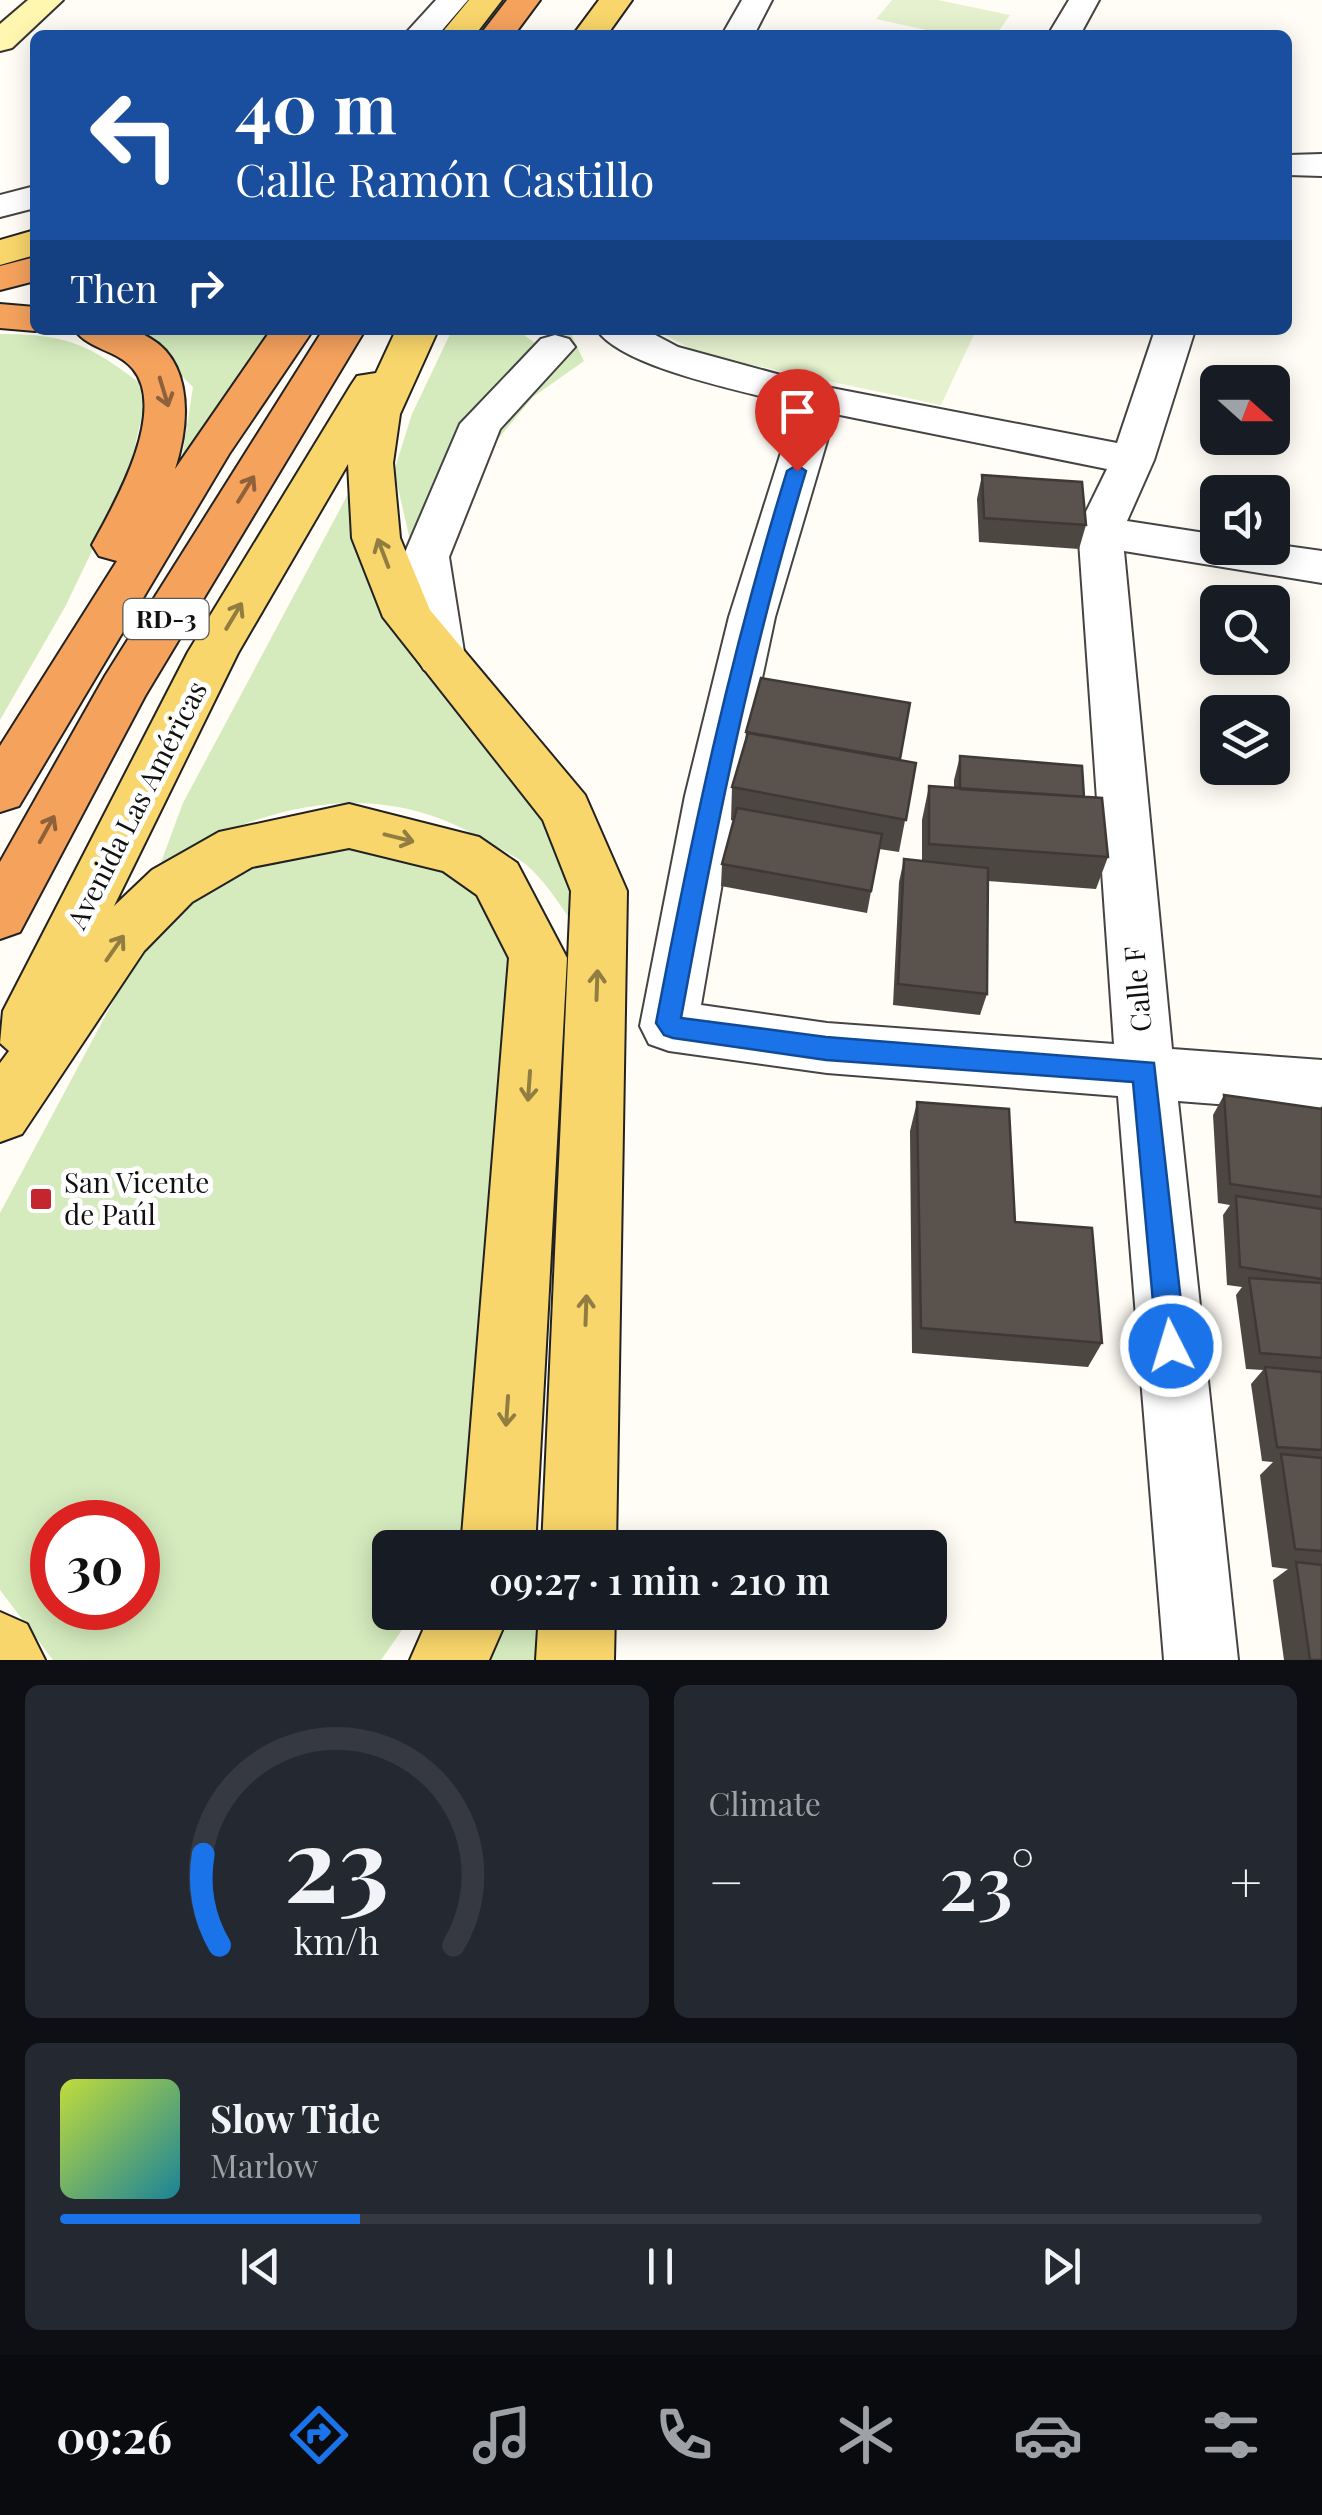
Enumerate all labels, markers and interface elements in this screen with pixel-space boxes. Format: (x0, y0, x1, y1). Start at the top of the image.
text: 40 m (235, 58, 397, 152)
icon: left (70, 70, 200, 200)
text: Calle Ramón Castillo (235, 148, 654, 208)
icon: right (178, 260, 233, 315)
text: Then (70, 262, 158, 313)
north arrow (1200, 365, 1290, 455)
map controls (1200, 365, 1290, 785)
pin (755, 369, 840, 472)
one-way arrow (156, 376, 174, 408)
icon: arrive (770, 384, 825, 439)
one-way arrow (236, 475, 257, 503)
button: sound (1200, 475, 1290, 565)
one-way arrow (372, 539, 390, 569)
button: search (1200, 585, 1290, 675)
road number: RD-3 (124, 599, 208, 639)
one-way arrow (224, 602, 244, 631)
street label: Avenida Las Américas (57, 674, 214, 935)
button: layers (1200, 695, 1290, 785)
one-way arrow (37, 815, 57, 845)
one-way arrow (382, 830, 414, 848)
one-way arrow (104, 934, 125, 962)
street label: Calle F (1114, 945, 1159, 1034)
one-way arrow (587, 970, 606, 1002)
one-way arrow (519, 1070, 538, 1102)
place label: San Vicente de Paúl (64, 1163, 209, 1232)
marker: San Vicente de Paúl (28, 1186, 54, 1212)
position arrow (1119, 1294, 1223, 1398)
one-way arrow (577, 1295, 596, 1327)
one-way arrow (497, 1394, 516, 1426)
speed limit sign: 30 (30, 1500, 160, 1630)
text: 09:27 · 1 min · 210 m (489, 1554, 830, 1605)
text: Climate (709, 1781, 821, 1824)
text: 23 (284, 1790, 389, 1929)
text: 23° (939, 1830, 1035, 1930)
text: − (709, 1843, 744, 1917)
text: + (1230, 1843, 1262, 1917)
text: km/h (294, 1916, 380, 1964)
text: Slow Tide (210, 2092, 380, 2143)
text: Marlow (210, 2143, 318, 2186)
icon: previous (233, 2239, 288, 2294)
icon: pause (633, 2239, 688, 2294)
icon: next (1034, 2239, 1089, 2294)
icon: directions (284, 2400, 354, 2470)
icon: music (467, 2400, 537, 2470)
icon: phone (649, 2400, 719, 2470)
icon: climate (831, 2400, 901, 2470)
icon: car (1013, 2400, 1083, 2470)
icon: filters (1196, 2400, 1266, 2470)
text: 09:26 (56, 2405, 172, 2465)

